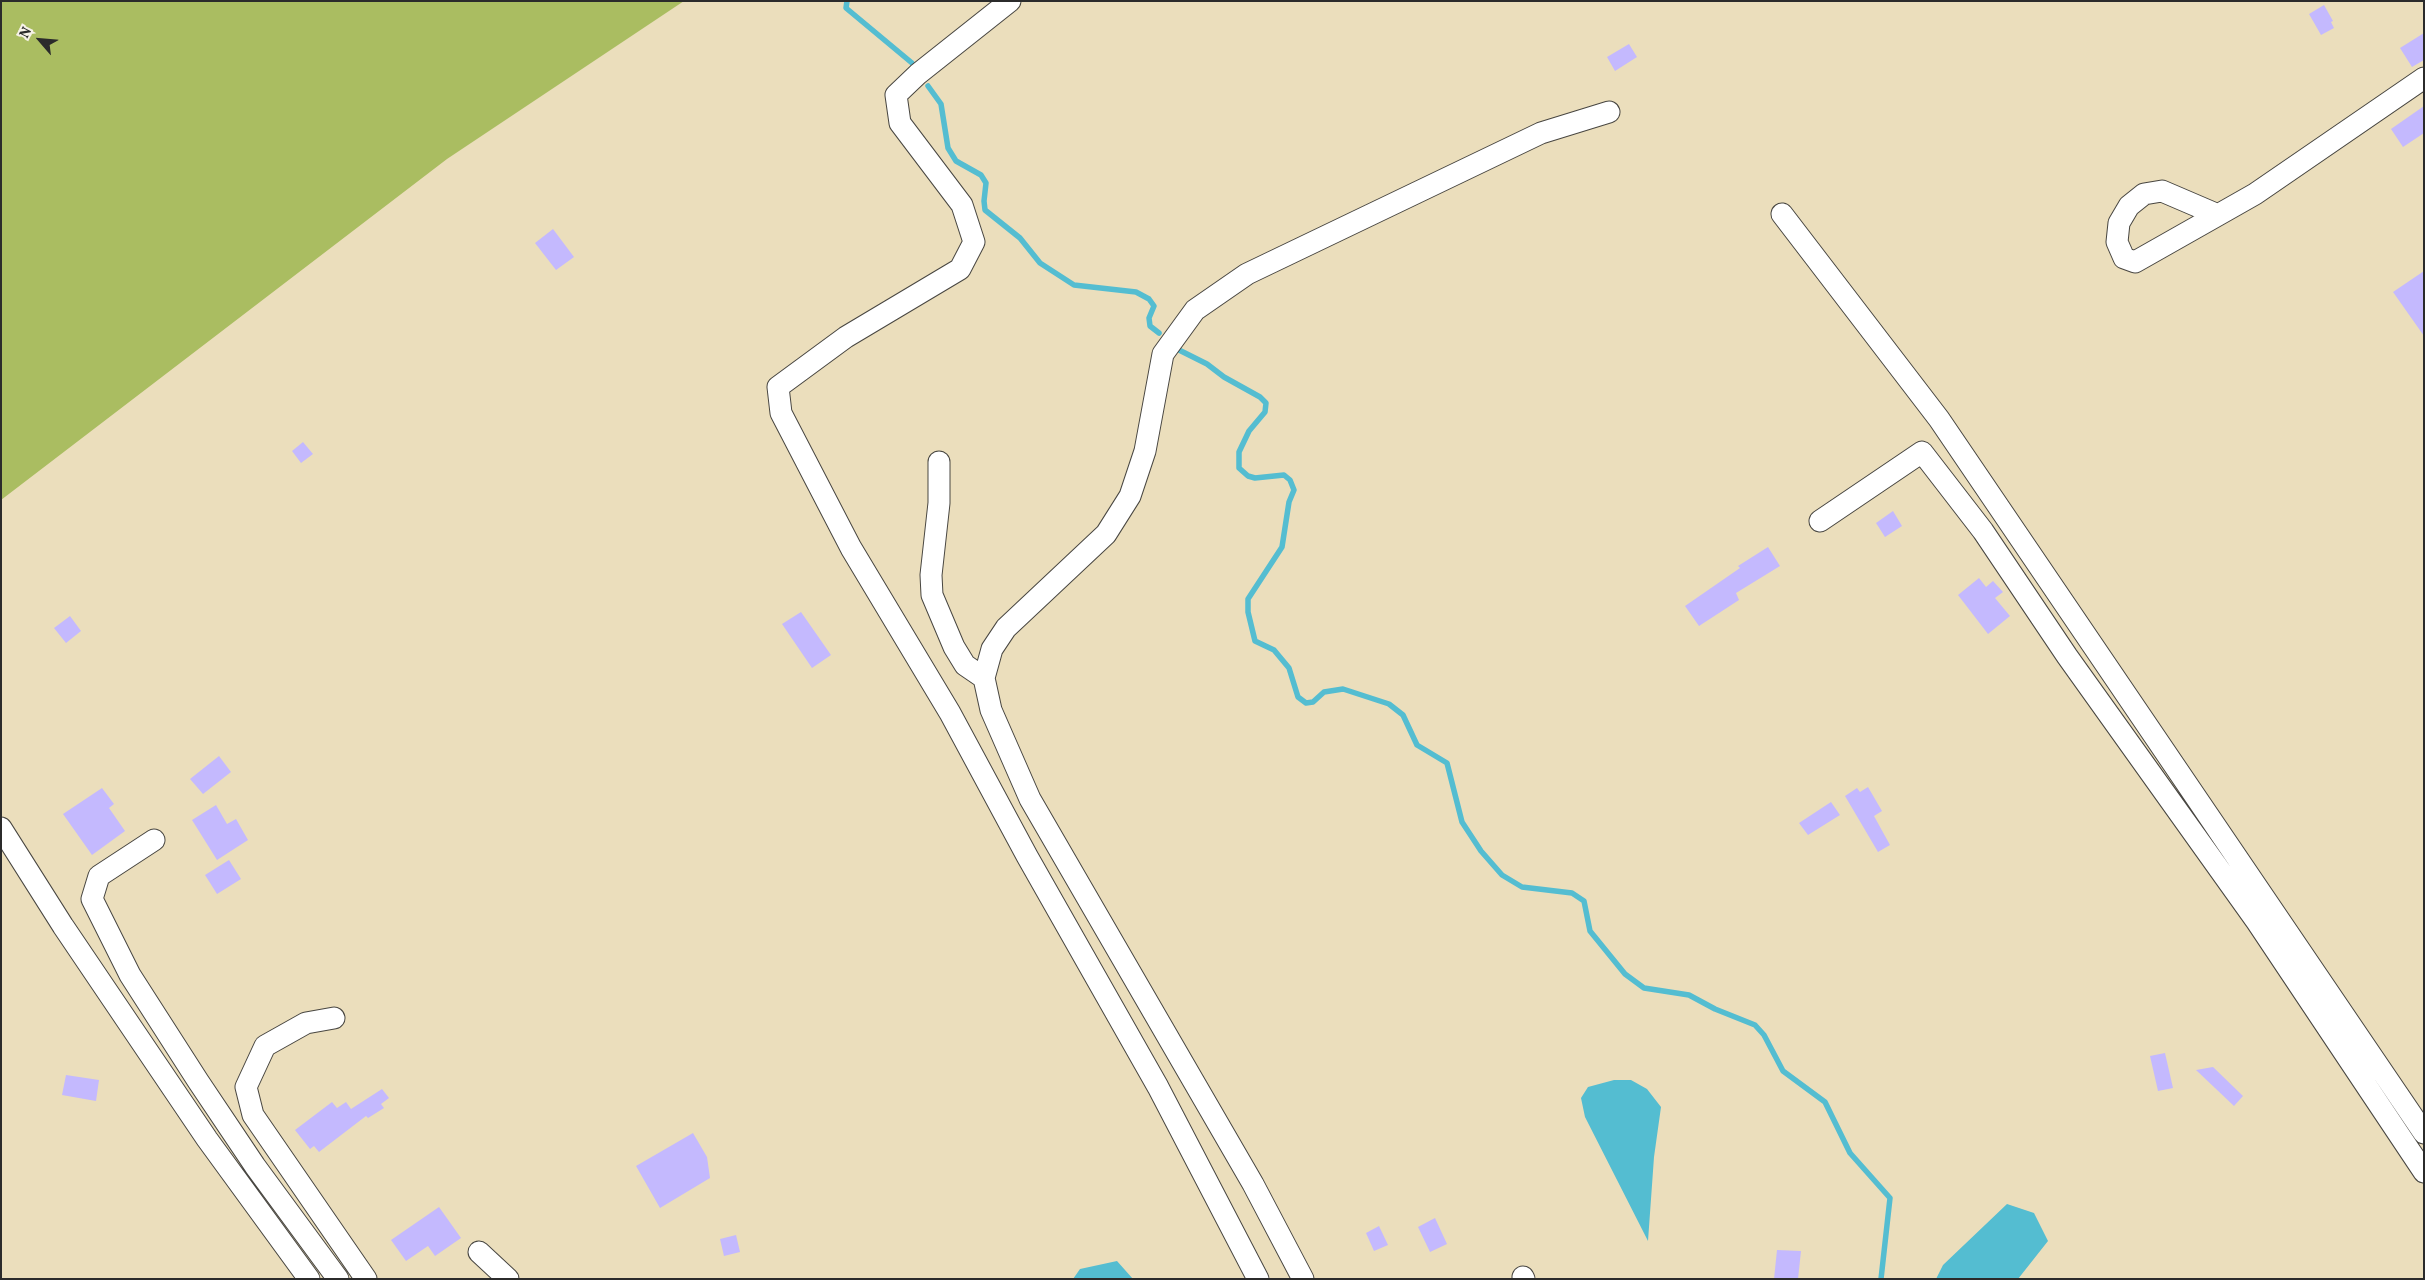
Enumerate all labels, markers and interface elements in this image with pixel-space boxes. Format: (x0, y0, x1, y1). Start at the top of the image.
north arrow (15, 15, 65, 65)
text: N (15, 24, 37, 42)

